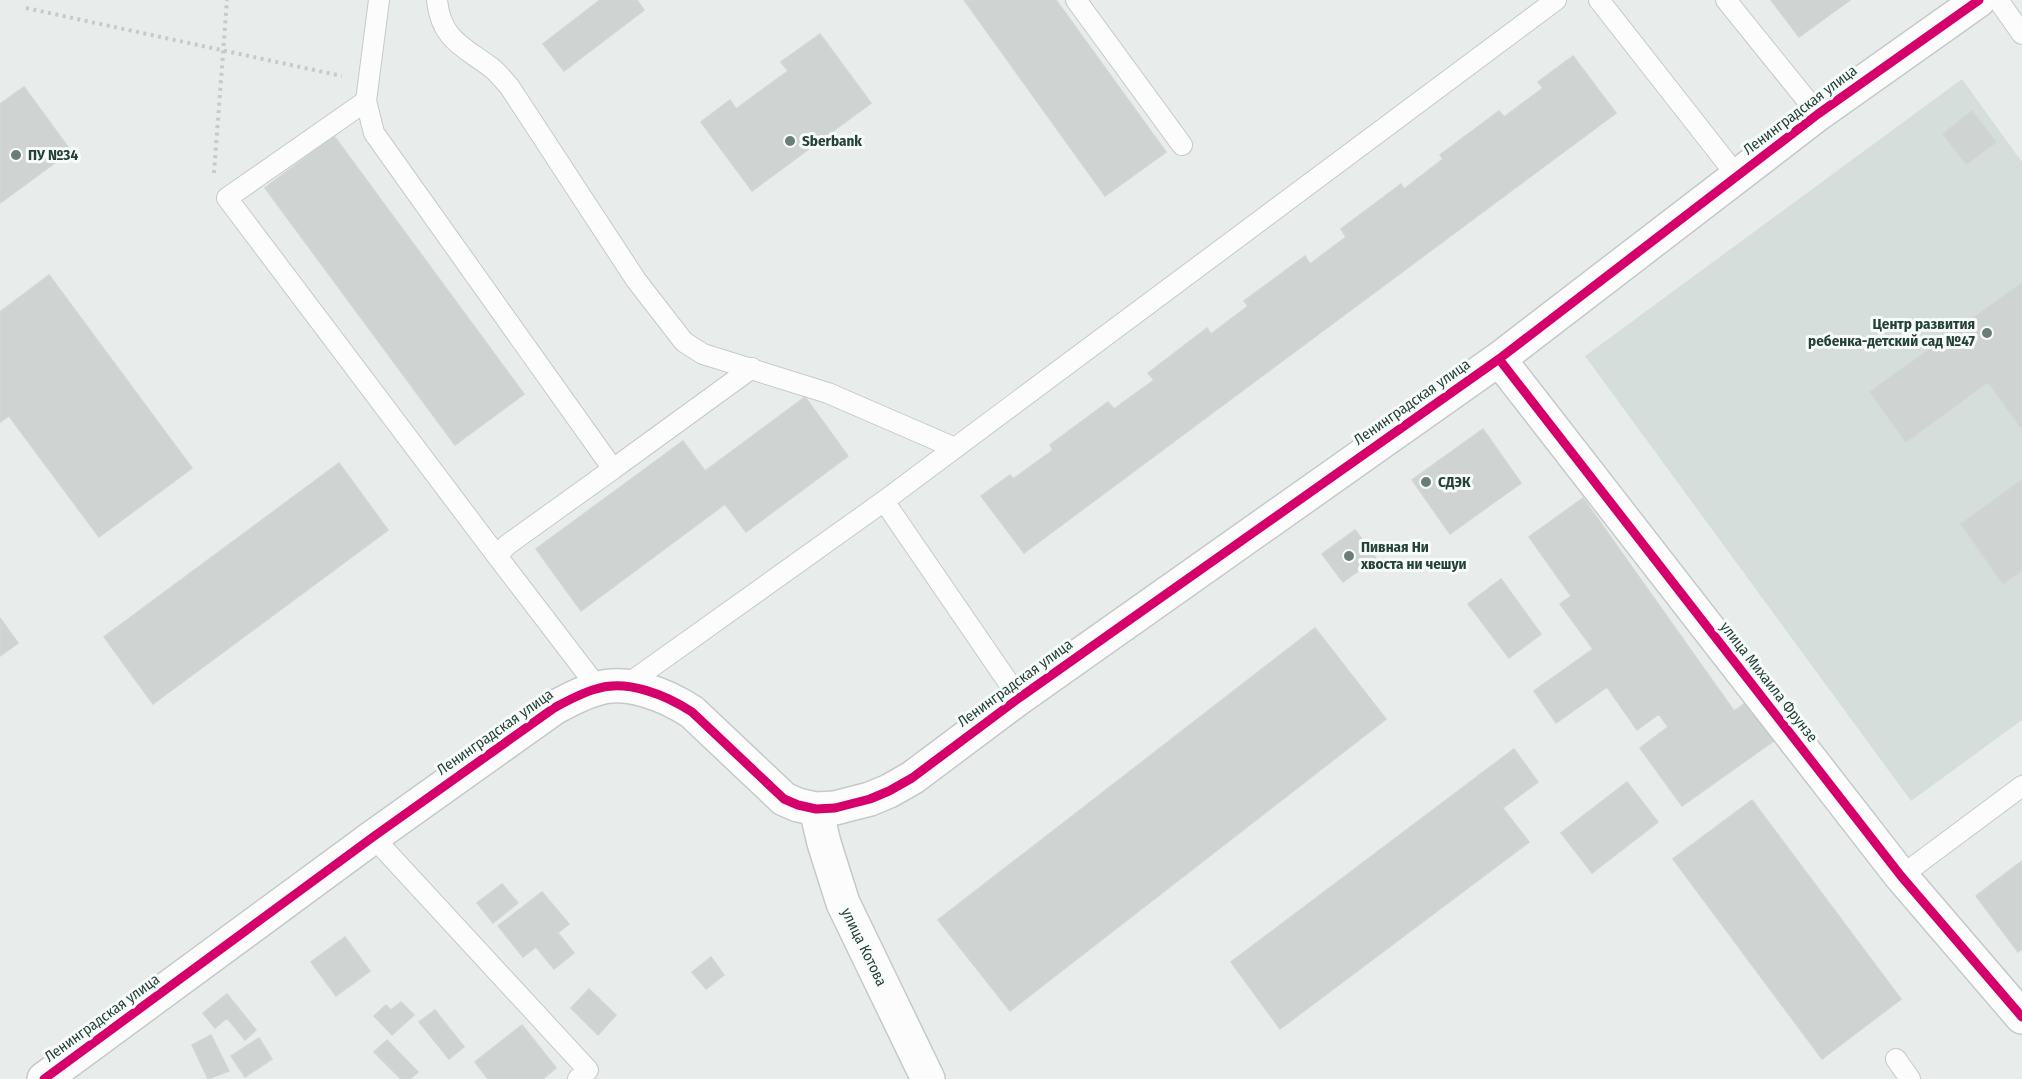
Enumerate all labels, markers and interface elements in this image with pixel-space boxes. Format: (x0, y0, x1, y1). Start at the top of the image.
street label: Ленинградская улица (1740, 61, 1860, 159)
place label: Sberbank (802, 132, 862, 150)
marker: Sberbank (783, 134, 797, 148)
place label: ПУ №34 (28, 146, 78, 164)
marker: ПУ №34 (9, 148, 23, 162)
place label: Центр развития ребенка-детский сад №47 (1808, 315, 1976, 350)
marker: Центр развития ребенка-детский сад №47 (1980, 326, 1994, 340)
street label: Ленинградская улица (1350, 355, 1474, 449)
place label: СДЭК (1438, 473, 1471, 491)
marker: СДЭК (1419, 475, 1433, 489)
place label: Пивная Ни хвоста ни чешуи (1360, 538, 1467, 573)
marker: Пивная Ни хвоста ни чешуи (1342, 549, 1356, 563)
street label: улица Михаила Фрунзе (1716, 618, 1822, 746)
street label: Ленинградская улица (954, 635, 1076, 731)
street label: Ленинградская улица (433, 685, 557, 779)
street label: улица Котова (837, 905, 891, 989)
street label: Ленинградская улица (41, 970, 163, 1066)

